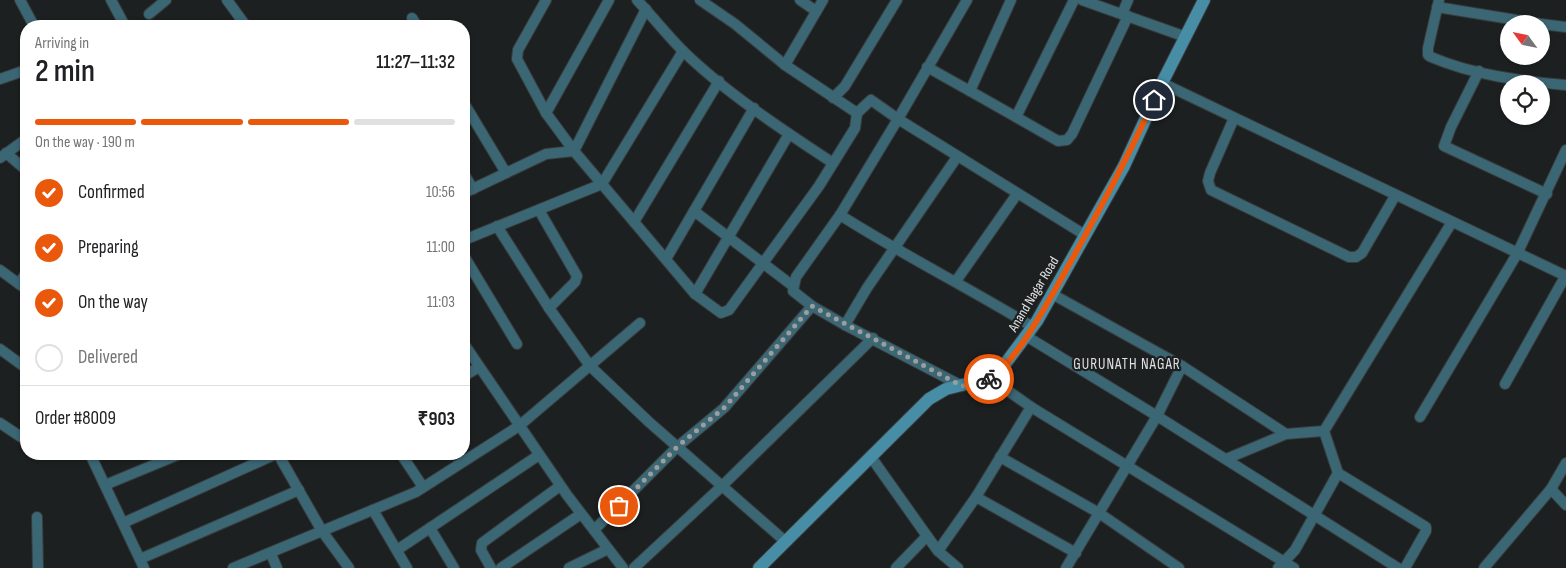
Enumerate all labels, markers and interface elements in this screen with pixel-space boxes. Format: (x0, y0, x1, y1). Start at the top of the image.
north arrow (1500, 15, 1550, 65)
map controls (1500, 15, 1550, 125)
text: Arriving in (35, 34, 89, 53)
text: 11:27–11:32 (376, 51, 455, 74)
text: 2 min (35, 52, 95, 91)
button: locate (1500, 75, 1550, 125)
pin (1133, 79, 1175, 121)
icon: home (1140, 86, 1168, 114)
text: On the way · 190 m (35, 133, 135, 152)
icon: check (35, 179, 63, 207)
text: Confirmed (78, 181, 145, 204)
text: 10:56 (426, 183, 455, 202)
icon: check (35, 234, 63, 262)
text: Preparing (78, 236, 139, 259)
text: 11:00 (427, 238, 455, 257)
street label: Anand Nagar Road (1004, 253, 1063, 336)
icon: check (35, 289, 63, 317)
text: On the way (78, 291, 148, 314)
text: 11:03 (427, 293, 455, 312)
text: Delivered (78, 346, 138, 369)
courier (964, 354, 1014, 404)
district label: GURUNATH NAGAR (1073, 355, 1181, 374)
icon: bike (975, 365, 1003, 393)
text: Order #8009 (35, 407, 116, 430)
text: ₹903 (418, 408, 455, 431)
pin (598, 485, 640, 527)
icon: bag (605, 492, 633, 520)

